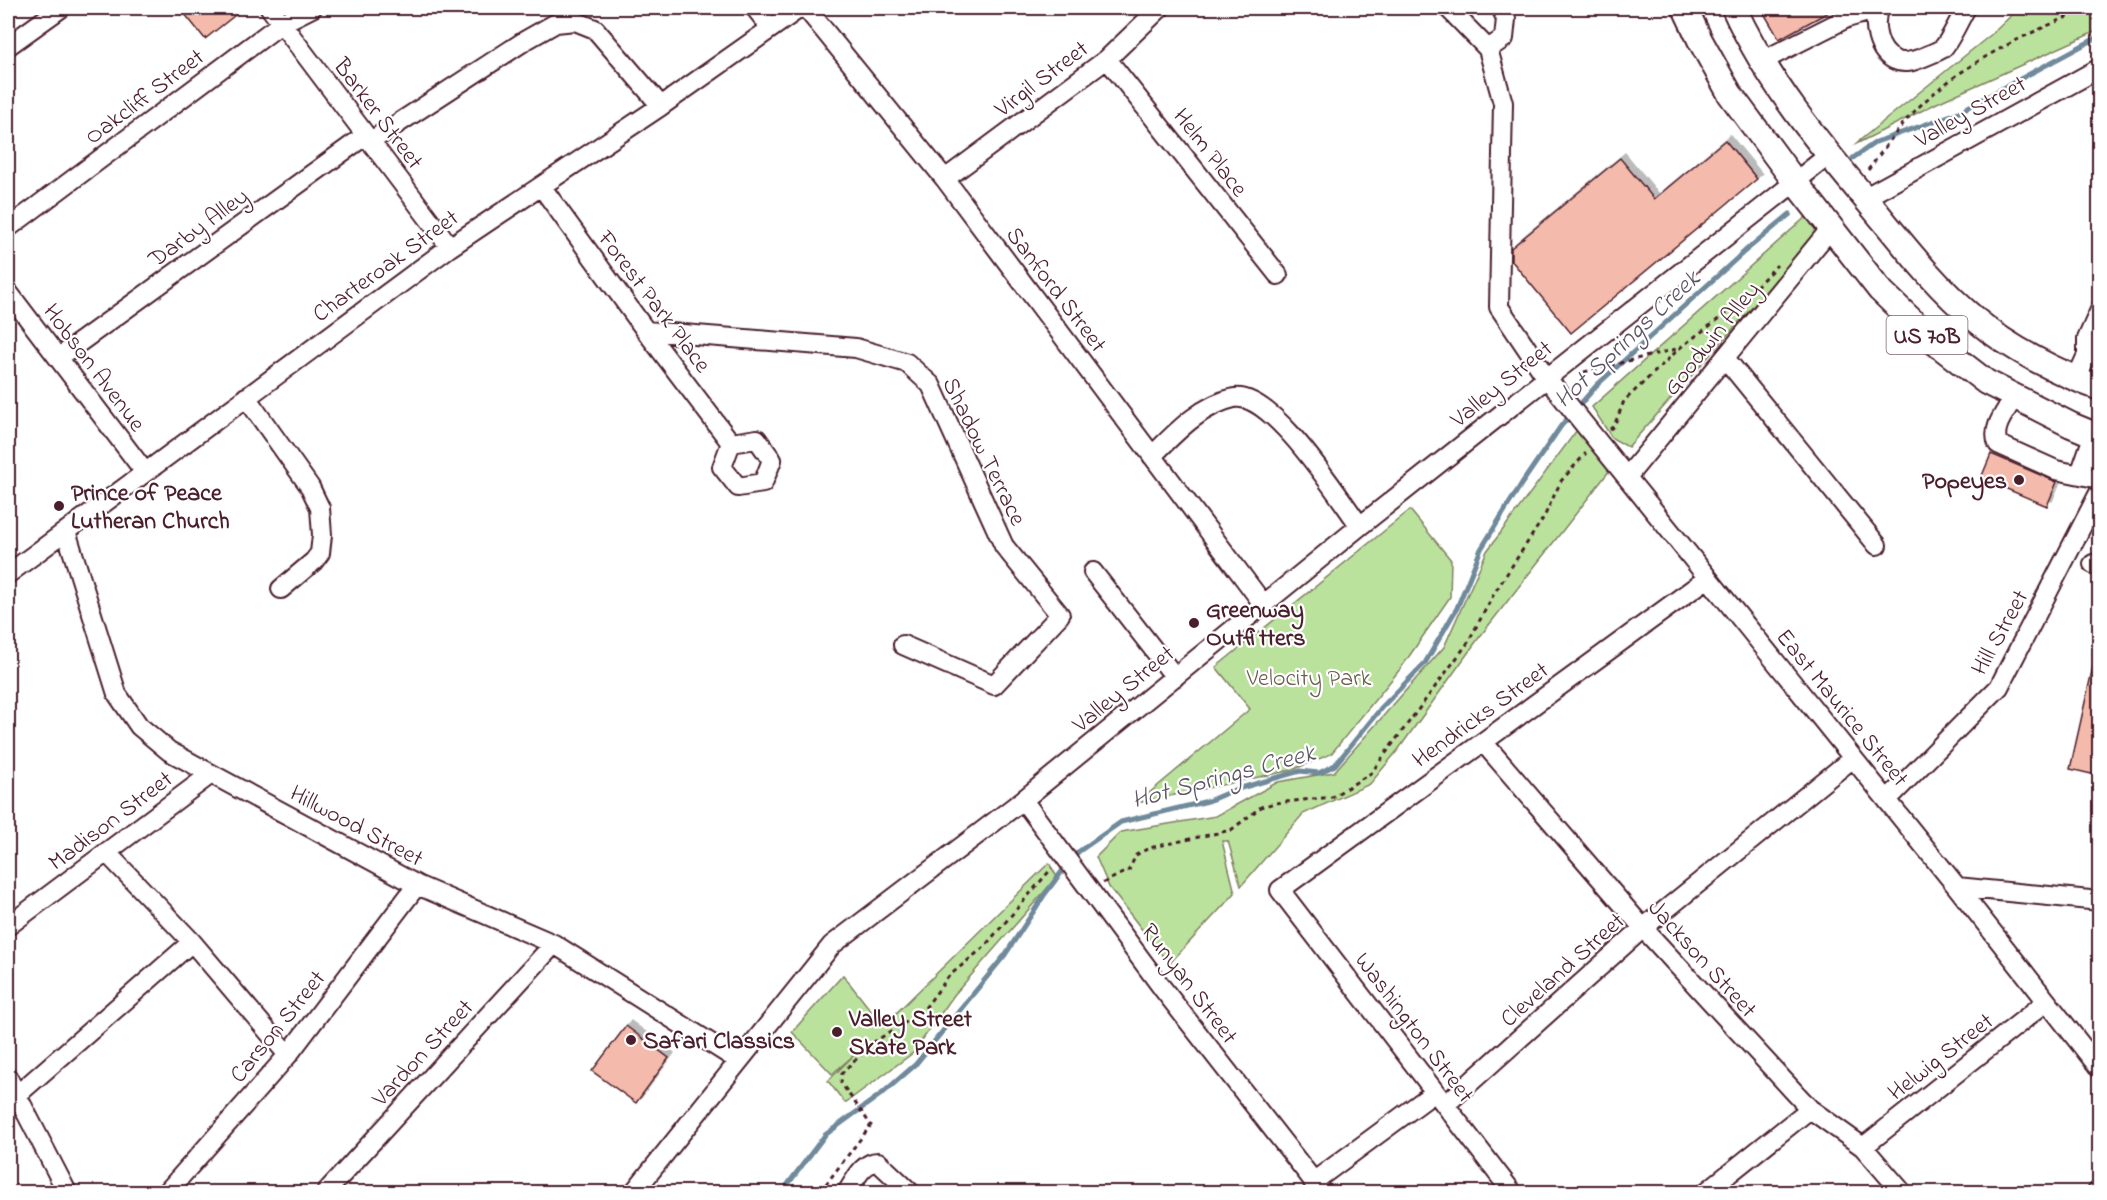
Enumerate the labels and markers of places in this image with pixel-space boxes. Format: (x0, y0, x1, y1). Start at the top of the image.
place label: Popeyes (1922, 465, 2007, 501)
marker: Popeyes (2012, 473, 2026, 487)
place label: Prince of Peace Lutheran Church (71, 477, 230, 540)
marker: Prince of Peace Lutheran Church (52, 499, 66, 513)
place label: Greenway Outfitters (1206, 594, 1305, 657)
marker: Greenway Outfitters (1187, 616, 1201, 630)
place label: Valley Street Skate Park (848, 1003, 973, 1066)
place label: Safari Classics (643, 1025, 795, 1060)
marker: Valley Street Skate Park (830, 1025, 844, 1039)
marker: Safari Classics (624, 1033, 638, 1047)

